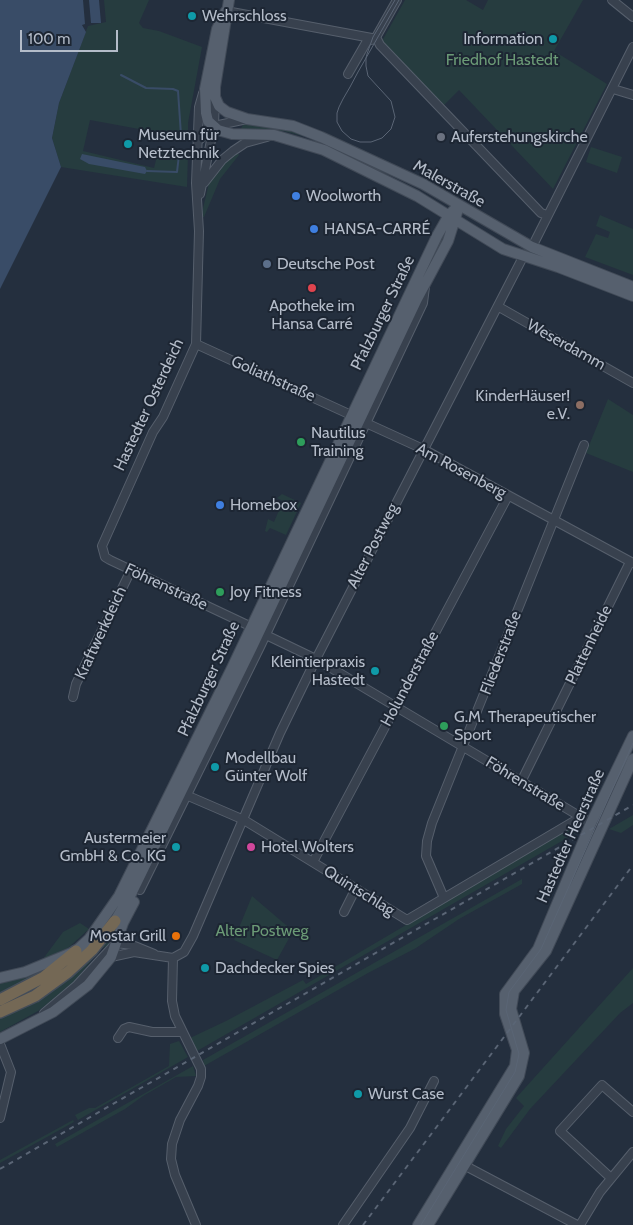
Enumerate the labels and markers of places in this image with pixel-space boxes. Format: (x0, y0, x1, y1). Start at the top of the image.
place label: Wehrschloss (202, 6, 287, 26)
marker: Wehrschloss (186, 10, 198, 22)
place label: Information (463, 29, 543, 49)
marker: Information (547, 33, 559, 45)
place label: Museum für Netztechnik (138, 125, 219, 163)
place label: Auferstehungskirche (451, 127, 588, 147)
marker: Auferstehungskirche (435, 131, 447, 143)
marker: Museum für Netztechnik (122, 138, 134, 150)
place label: Woolworth (306, 186, 381, 206)
marker: Woolworth (290, 190, 302, 202)
place label: HANSA-CARRÉ (324, 219, 430, 239)
marker: HANSA-CARRÉ (308, 223, 320, 235)
place label: Deutsche Post (277, 254, 375, 274)
marker: Deutsche Post (261, 258, 273, 270)
marker: Apotheke im Hansa Carré (306, 282, 318, 294)
place label: Apotheke im Hansa Carré (269, 296, 355, 334)
place label: KinderHäuser! e.V. (475, 386, 570, 424)
marker: KinderHäuser! e.V. (574, 399, 586, 411)
place label: Nautilus Training (311, 423, 366, 461)
marker: Nautilus Training (295, 436, 307, 448)
place label: Homebox (230, 495, 297, 515)
marker: Homebox (214, 499, 226, 511)
place label: Joy Fitness (230, 582, 302, 602)
marker: Joy Fitness (214, 586, 226, 598)
place label: Kleintierpraxis Hastedt (271, 652, 365, 690)
marker: Kleintierpraxis Hastedt (369, 665, 381, 677)
place label: G.M. Therapeutischer Sport (454, 707, 596, 745)
marker: G.M. Therapeutischer Sport (438, 720, 450, 732)
place label: Modellbau Günter Wolf (225, 748, 307, 786)
marker: Modellbau Günter Wolf (209, 761, 221, 773)
place label: Austermeier GmbH & Co. KG (60, 828, 166, 866)
place label: Hotel Wolters (261, 837, 354, 857)
marker: Austermeier GmbH & Co. KG (170, 841, 182, 853)
marker: Hotel Wolters (245, 841, 257, 853)
place label: Mostar Grill (89, 926, 166, 946)
marker: Mostar Grill (170, 930, 182, 942)
place label: Dachdecker Spies (215, 958, 334, 978)
marker: Dachdecker Spies (199, 962, 211, 974)
place label: Wurst Case (368, 1084, 444, 1104)
marker: Wurst Case (352, 1088, 364, 1100)

